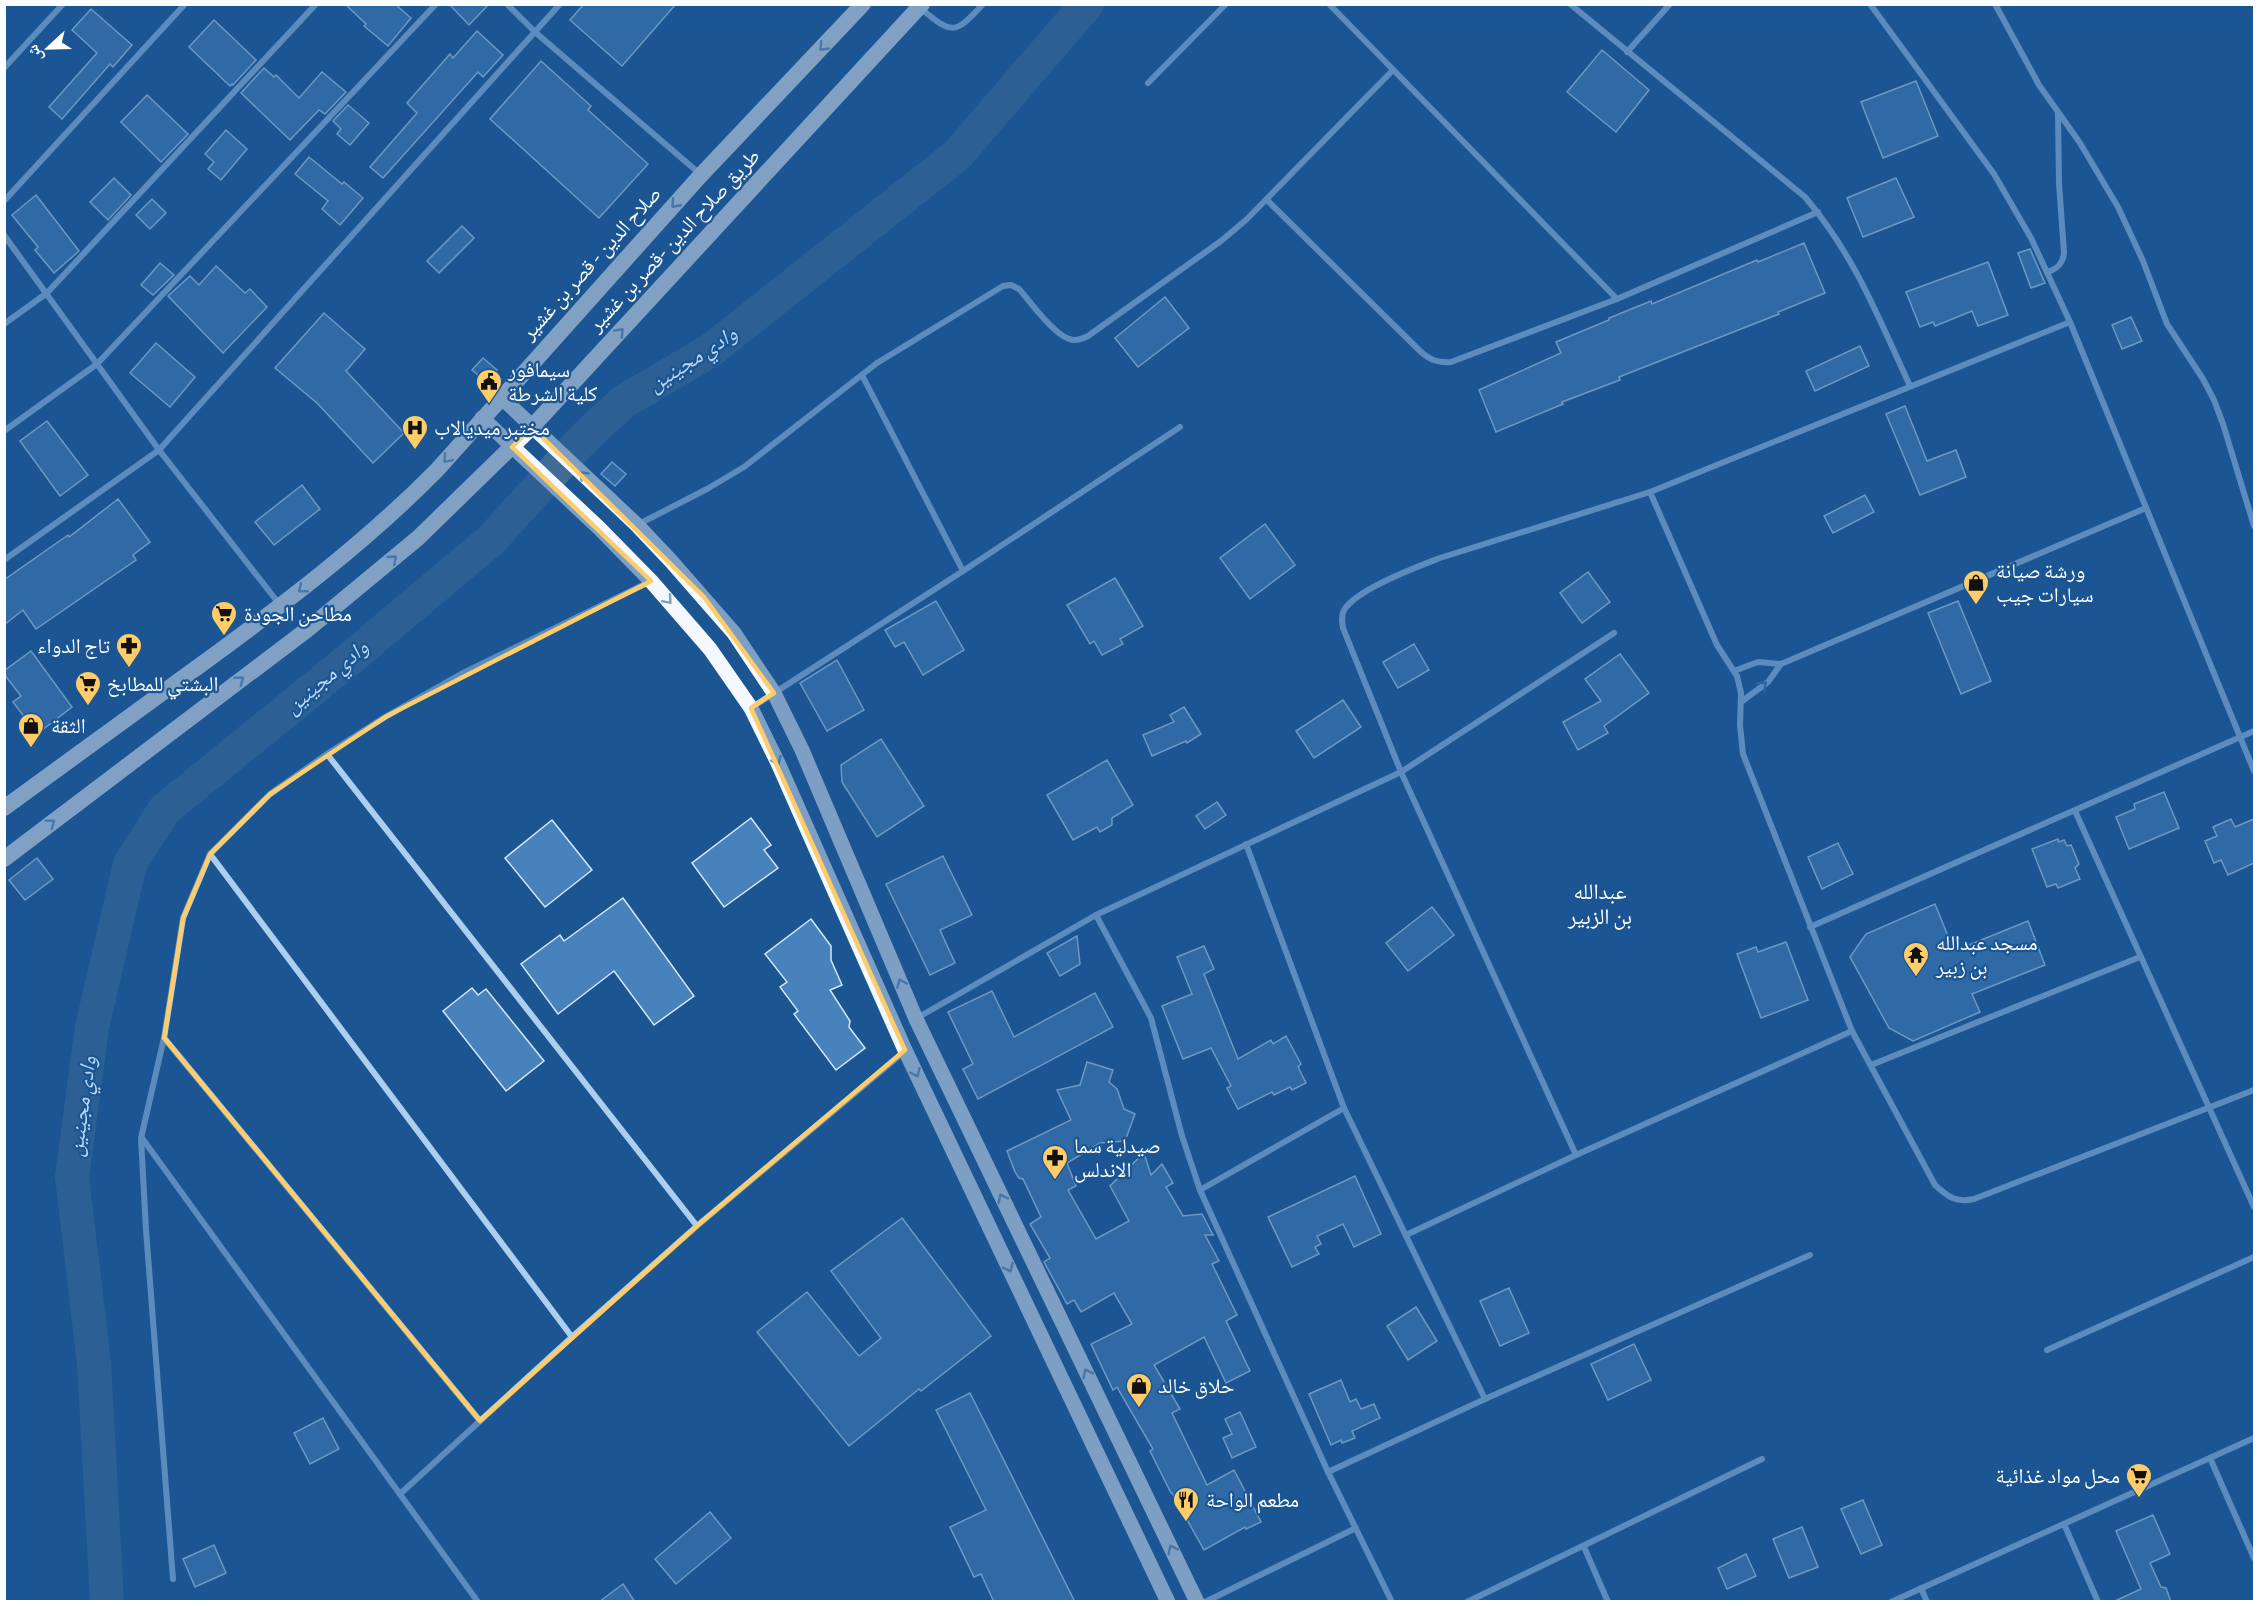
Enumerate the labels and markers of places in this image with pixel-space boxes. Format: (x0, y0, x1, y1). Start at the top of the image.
place label: سيمافور كلية الشرطة (507, 360, 598, 405)
public building icon: سيمافور كلية الشرطة (474, 367, 504, 405)
hospital icon: مختبر ميديالاب (400, 413, 430, 451)
place label: مختبر ميديالاب (434, 418, 550, 440)
place label: ورشة صيانة سيارات جيب (1996, 561, 2094, 607)
shop icon: ورشة صيانة سيارات جيب (1961, 568, 1991, 606)
supermarket icon: مطاحن الجودة (209, 599, 239, 637)
place label: مطاحن الجودة (244, 604, 352, 627)
pharmacy icon: تاج الدواء (114, 631, 144, 669)
place label: تاج الدواء (37, 636, 110, 659)
supermarket icon: البشتي للمطابخ (73, 669, 103, 707)
place label: البشتي للمطابخ (107, 674, 219, 700)
shop icon: الثقة (16, 711, 46, 749)
place label: الثقة (51, 716, 86, 737)
place label: مسجد عبدالله بن زبير (1935, 933, 2038, 980)
temple icon: مسجد عبدالله بن زبير (1901, 940, 1931, 978)
place label: صيدلية سما الاندلس (1074, 1136, 1161, 1183)
pharmacy icon: صيدلية سما الاندلس (1040, 1143, 1070, 1181)
shop icon: حلاق خالد (1124, 1371, 1154, 1409)
place label: حلاق خالد (1158, 1376, 1234, 1399)
supermarket icon: محل مواد غذائية (2124, 1461, 2154, 1499)
place label: محل مواد غذائية (1996, 1466, 2120, 1489)
restaurant icon: مطعم الواحة (1171, 1485, 1201, 1523)
place label: مطعم الواحة (1206, 1490, 1299, 1514)

